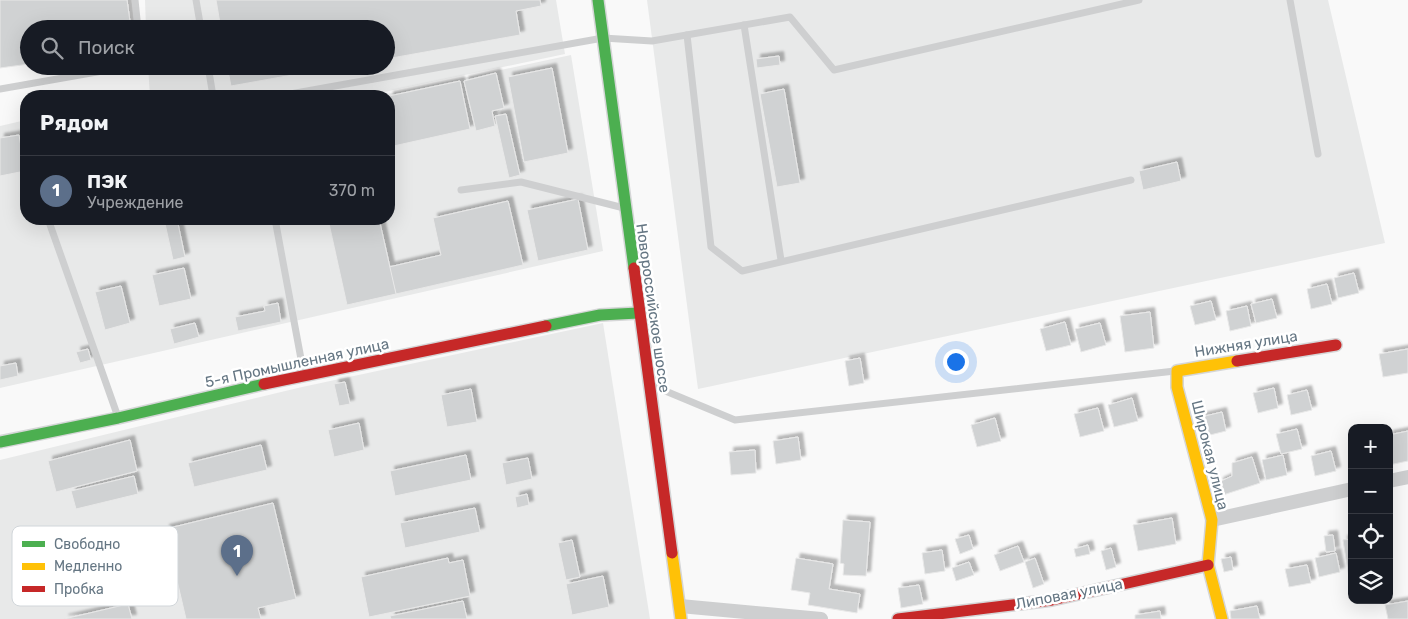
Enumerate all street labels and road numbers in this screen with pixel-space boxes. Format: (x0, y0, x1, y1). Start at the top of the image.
street label: Новороссийское шоссе (632, 222, 674, 394)
street label: Нижняя улица (1193, 327, 1299, 361)
street label: 5-я Промышленная улица (203, 335, 391, 391)
street label: Широкая улица (1188, 398, 1232, 512)
street label: Липовая улица (1014, 575, 1124, 613)

